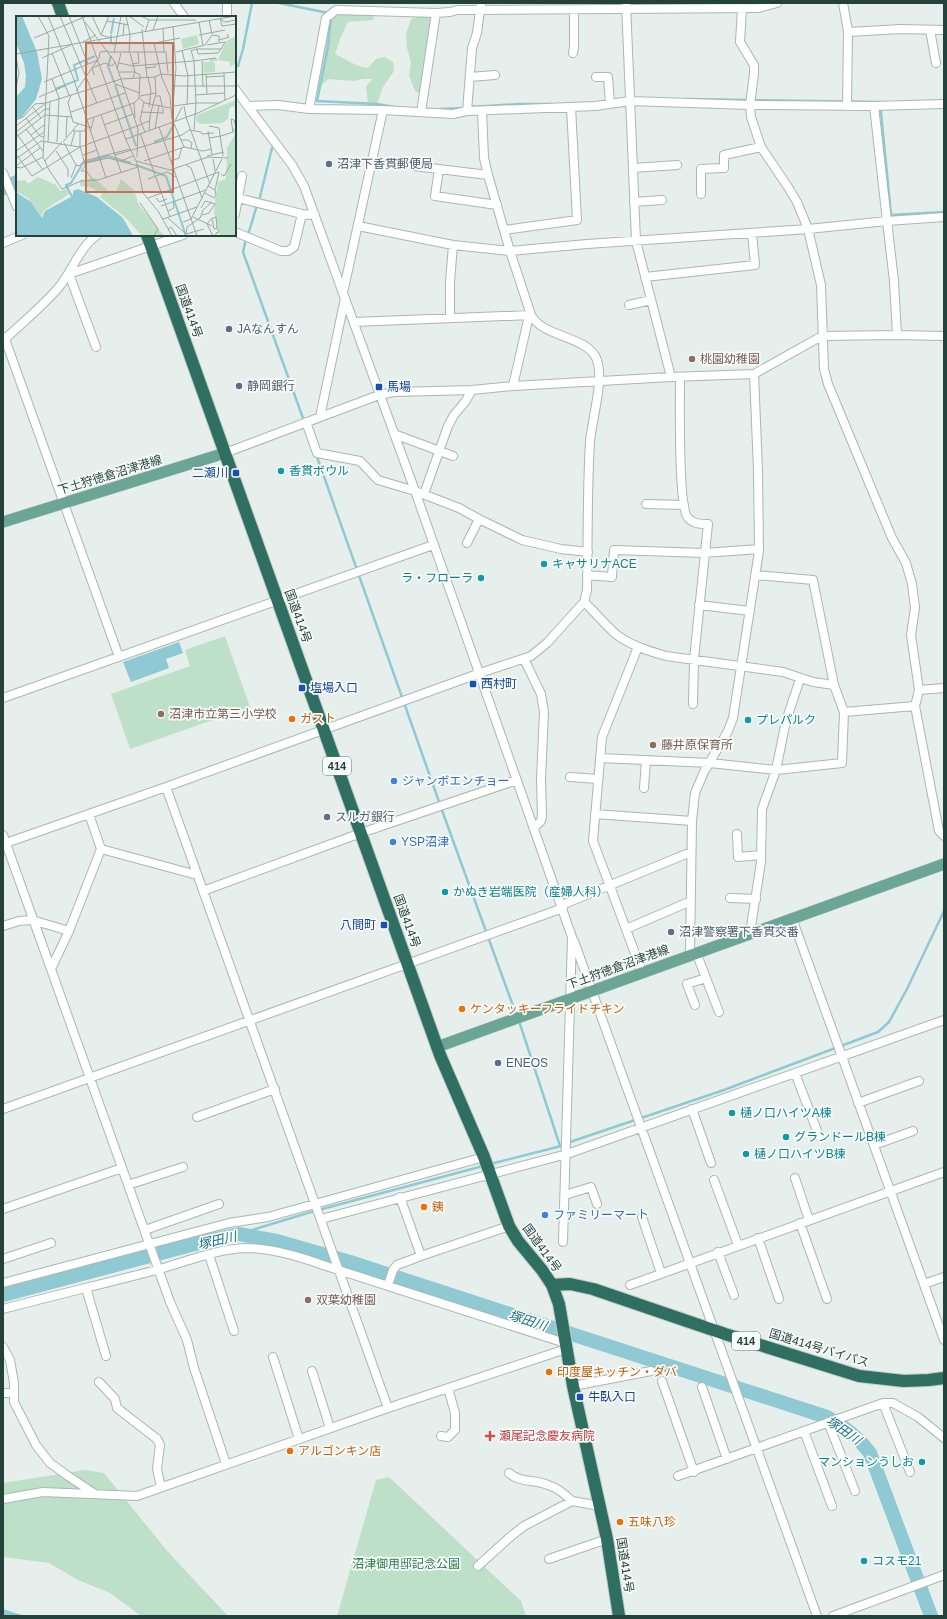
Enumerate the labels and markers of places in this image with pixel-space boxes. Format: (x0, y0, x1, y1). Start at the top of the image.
place label: 沼津下香貫郵便局 (337, 157, 433, 171)
marker: 沼津下香貫郵便局 (324, 159, 334, 169)
place label: JAなんすん (237, 322, 299, 336)
marker: JAなんすん (224, 324, 234, 334)
place label: 桃園幼稚園 (700, 352, 760, 366)
marker: 桃園幼稚園 (687, 354, 697, 364)
place label: 静岡銀行 (247, 379, 295, 393)
place label: 馬場 (387, 380, 411, 394)
marker: 静岡銀行 (234, 381, 244, 391)
marker: 馬場 (374, 382, 384, 392)
place label: 香貫ボウル (289, 464, 349, 478)
place label: 二瀬川 (192, 466, 228, 480)
marker: 香貫ボウル (276, 466, 286, 476)
marker: 二瀬川 (231, 468, 241, 478)
place label: キャサリナACE (552, 557, 637, 571)
marker: キャサリナACE (539, 559, 549, 569)
place label: ラ・フローラ (401, 571, 473, 585)
marker: ラ・フローラ (476, 573, 486, 583)
place label: 西村町 (481, 677, 517, 691)
marker: 西村町 (468, 679, 478, 689)
place label: 塩場入口 (310, 681, 358, 695)
marker: 塩場入口 (297, 683, 307, 693)
place label: 沼津市立第三小学校 (169, 707, 277, 721)
marker: 沼津市立第三小学校 (156, 709, 166, 719)
place label: ガスト (300, 712, 336, 726)
place label: プレパルク (756, 713, 816, 727)
marker: ガスト (287, 714, 297, 724)
marker: プレパルク (743, 715, 753, 725)
place label: 藤井原保育所 (661, 738, 733, 752)
marker: 藤井原保育所 (648, 740, 658, 750)
place label: ジャンボエンチョー (402, 774, 509, 788)
marker: ジャンボエンチョー (389, 776, 399, 786)
place label: スルガ銀行 (335, 810, 395, 824)
marker: スルガ銀行 (322, 812, 332, 822)
place label: YSP沼津 (401, 835, 449, 849)
marker: YSP沼津 (388, 837, 398, 847)
place label: かぬき岩端医院（産婦人科） (453, 885, 609, 899)
marker: かぬき岩端医院（産婦人科） (440, 887, 450, 897)
place label: 八間町 (340, 918, 376, 932)
marker: 八間町 (379, 920, 389, 930)
place label: 沼津警察署下香貫交番 (679, 925, 799, 939)
marker: 沼津警察署下香貫交番 (666, 927, 676, 937)
place label: ケンタッキーフライドチキン (470, 1002, 625, 1016)
marker: ケンタッキーフライドチキン (457, 1004, 467, 1014)
place label: ENEOS (506, 1056, 548, 1070)
marker: ENEOS (493, 1058, 503, 1068)
place label: 樋ノ口ハイツA棟 (740, 1106, 832, 1120)
marker: 樋ノ口ハイツA棟 (727, 1108, 737, 1118)
place label: グランドールB棟 (794, 1130, 886, 1144)
marker: グランドールB棟 (781, 1132, 791, 1142)
place label: 樋ノ口ハイツB棟 (754, 1147, 846, 1161)
marker: 樋ノ口ハイツB棟 (741, 1149, 751, 1159)
place label: 銕 (432, 1200, 444, 1214)
marker: 銕 (419, 1202, 429, 1212)
place label: ファミリーマート (553, 1208, 649, 1222)
marker: ファミリーマート (540, 1210, 550, 1220)
place label: 双葉幼稚園 (316, 1293, 376, 1307)
marker: 双葉幼稚園 (303, 1295, 313, 1305)
place label: 印度屋キッチン・ダバ (557, 1365, 677, 1379)
marker: 印度屋キッチン・ダバ (544, 1367, 554, 1377)
place label: 牛臥入口 (588, 1390, 636, 1404)
marker: 牛臥入口 (575, 1392, 585, 1402)
place label: 瀬尾記念慶友病院 (499, 1429, 595, 1443)
marker: 瀬尾記念慶友病院 (484, 1430, 496, 1442)
place label: アルゴンキン店 (298, 1444, 381, 1458)
marker: アルゴンキン店 (285, 1446, 295, 1456)
place label: マンションうしお (818, 1455, 914, 1469)
marker: マンションうしお (917, 1457, 927, 1467)
place label: 五味八珍 (628, 1515, 676, 1529)
marker: 五味八珍 (615, 1517, 625, 1527)
place label: コスモ21 (872, 1554, 922, 1568)
marker: コスモ21 (859, 1556, 869, 1566)

